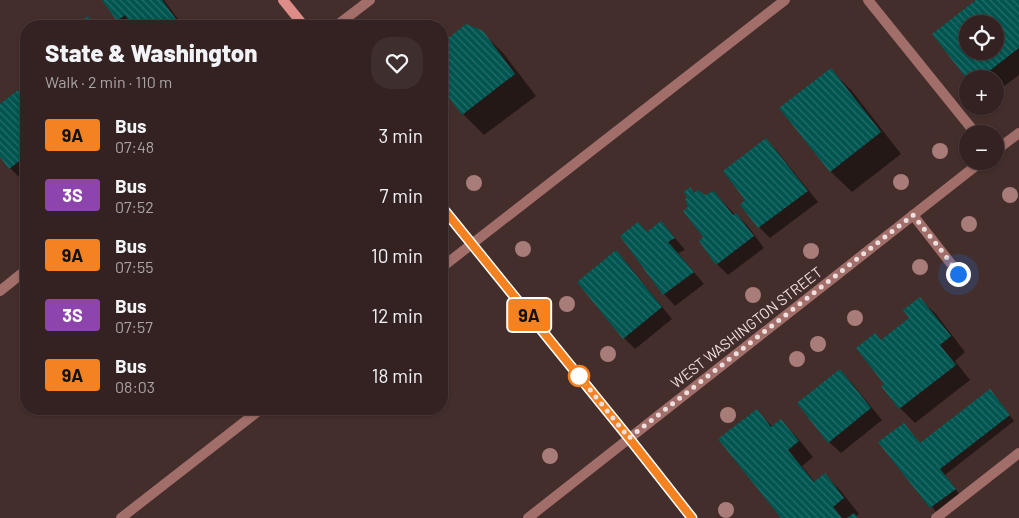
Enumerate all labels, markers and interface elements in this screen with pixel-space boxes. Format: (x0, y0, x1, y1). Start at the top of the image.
map controls (959, 15, 1004, 170)
button: locate (959, 15, 1004, 60)
button: heart (371, 37, 423, 89)
text: State & Washington (45, 38, 257, 67)
button: + (959, 70, 1004, 115)
text: Walk · 2 min · 110 m (45, 72, 172, 91)
text: Bus (115, 114, 147, 137)
text: 9A (62, 124, 83, 146)
text: 3 min (379, 124, 423, 147)
button: − (959, 125, 1004, 170)
text: 07:48 (115, 137, 154, 156)
text: Bus (115, 174, 147, 197)
text: 3S (62, 184, 83, 206)
text: 7 min (379, 184, 423, 207)
text: 07:52 (115, 197, 154, 216)
text: Bus (115, 234, 147, 257)
text: 9A (62, 244, 83, 266)
text: 10 min (371, 244, 423, 267)
text: 07:55 (115, 257, 153, 276)
street label: WEST WASHINGTON STREET (667, 262, 825, 392)
your location (946, 262, 971, 287)
text: Bus (115, 294, 147, 317)
line badge: 9A (506, 299, 552, 331)
text: 3S (62, 304, 83, 326)
text: 12 min (372, 304, 423, 327)
text: 9A (518, 304, 540, 326)
text: 07:57 (115, 317, 153, 336)
text: Bus (115, 354, 147, 377)
text: 9A (62, 364, 83, 386)
text: 18 min (372, 364, 423, 387)
unlabelled marker (568, 365, 590, 387)
text: 08:03 (115, 377, 155, 396)

